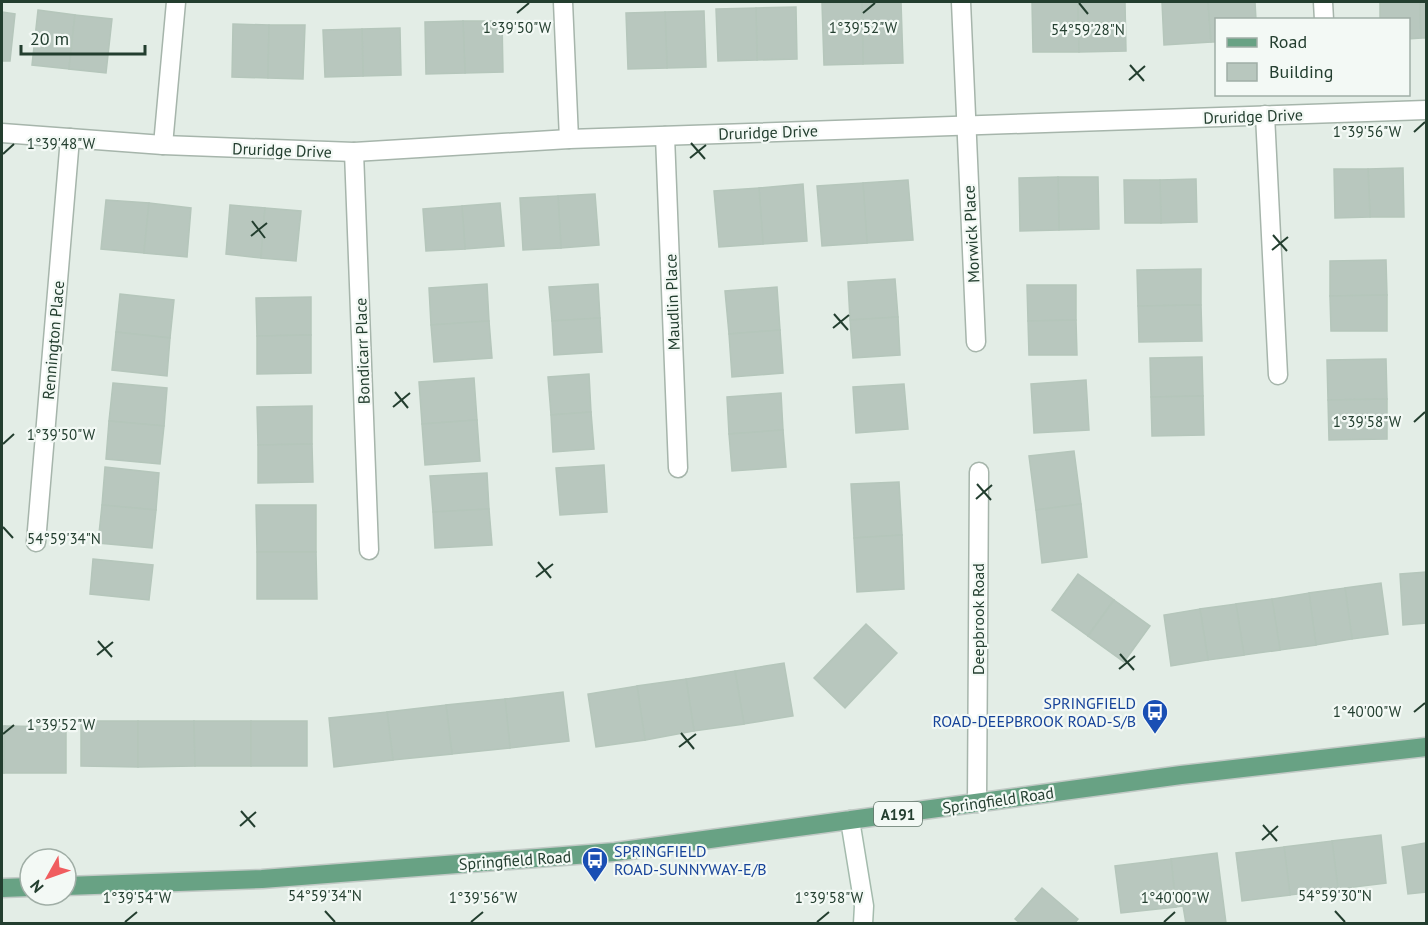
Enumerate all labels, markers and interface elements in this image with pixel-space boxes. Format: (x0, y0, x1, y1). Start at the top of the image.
scale bar (21, 18, 146, 56)
text: 1°39'50"W (483, 18, 552, 37)
text: 1°39'52"W (829, 18, 898, 37)
legend (1215, 18, 1410, 96)
text: 54°59'28"N (1051, 20, 1125, 39)
text: 20 m (30, 27, 69, 50)
text: Road (1269, 30, 1307, 53)
text: Building (1269, 60, 1333, 83)
street label: Druridge Drive (1203, 104, 1303, 128)
street label: Druridge Drive (718, 120, 818, 144)
text: 1°39'56"W (1333, 122, 1402, 141)
text: 1°39'48"W (27, 134, 96, 153)
street label: Druridge Drive (232, 138, 332, 162)
street label: Morwick Place (958, 185, 984, 283)
street label: Maudlin Place (660, 254, 684, 350)
street label: Rennington Place (38, 280, 68, 400)
street label: Bondicarr Place (350, 297, 374, 405)
text: 1°39'58"W (1333, 412, 1402, 431)
text: 1°39'50"W (27, 425, 96, 444)
text: 54°59'34"N (27, 529, 101, 548)
street label: Deepbrook Road (968, 563, 988, 675)
place label: SPRINGFIELD ROAD-DEEPBROOK ROAD-S/B (932, 693, 1136, 731)
bus stop icon: SPRINGFIELD ROAD-DEEPBROOK ROAD-S/B (1140, 697, 1170, 735)
text: 1°40'00"W (1333, 702, 1402, 721)
text: 1°39'52"W (27, 715, 96, 734)
street label: Springfield Road (941, 782, 1055, 818)
road number: A191 (874, 802, 922, 826)
place label: SPRINGFIELD ROAD-SUNNYWAY-E/B (614, 841, 767, 879)
bus stop icon: SPRINGFIELD ROAD-SUNNYWAY-E/B (580, 845, 610, 883)
street label: Springfield Road (458, 846, 572, 874)
north arrow (18, 847, 78, 907)
text: N (25, 876, 48, 897)
text: 54°59'34"N (288, 886, 362, 905)
text: 54°59'30"N (1298, 886, 1372, 905)
text: 1°39'54"W (103, 888, 172, 907)
text: 1°39'56"W (449, 888, 518, 907)
text: 1°39'58"W (795, 888, 864, 907)
text: 1°40'00"W (1141, 888, 1210, 907)

